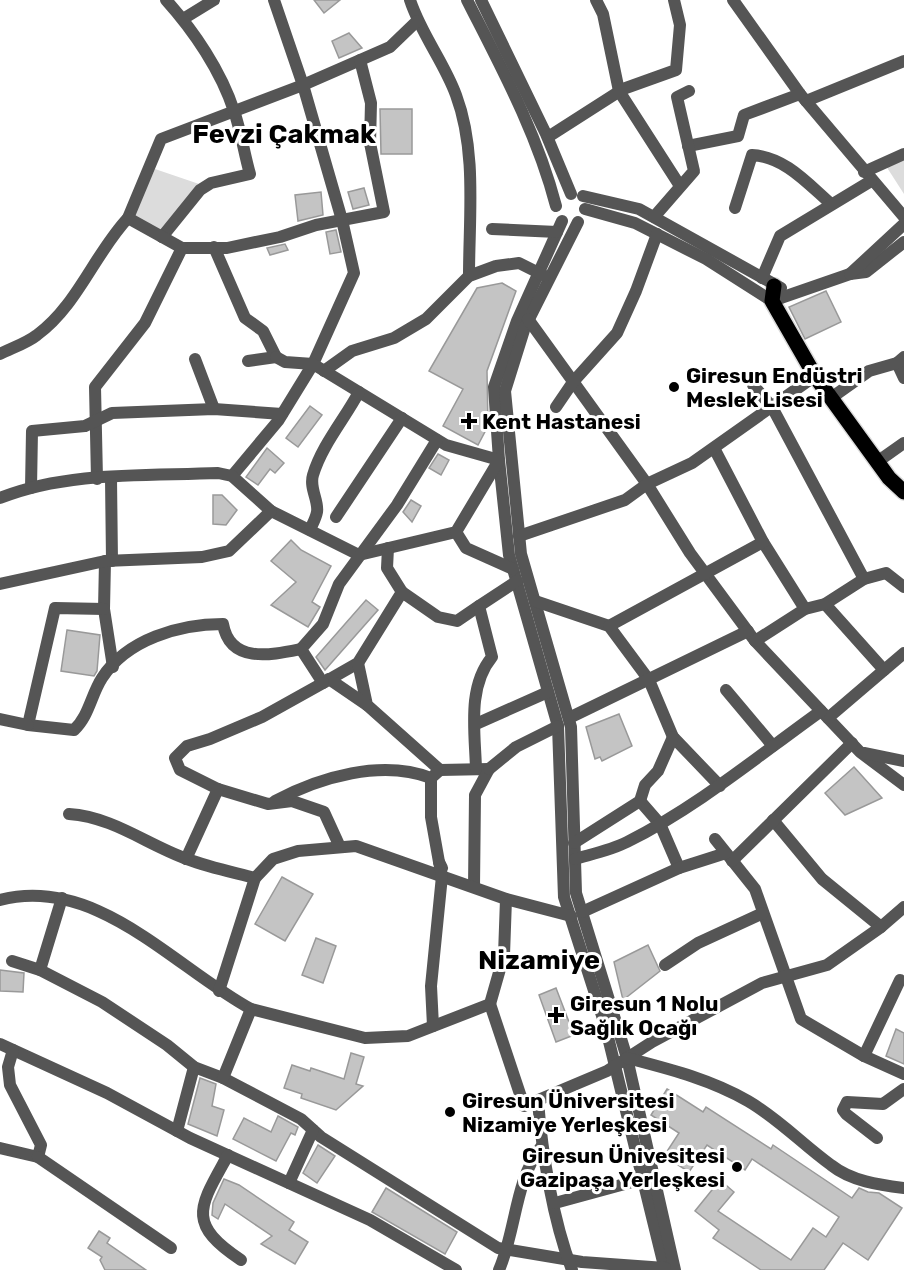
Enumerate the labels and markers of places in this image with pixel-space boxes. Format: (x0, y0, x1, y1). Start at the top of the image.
place label: Giresun Endüstri Meslek Lisesi (686, 363, 863, 412)
marker: Giresun Endüstri Meslek Lisesi (667, 380, 681, 394)
place label: Kent Hastanesi (482, 409, 641, 434)
marker: Kent Hastanesi (460, 412, 478, 430)
place label: Giresun 1 Nolu Sağlık Ocağı (570, 991, 718, 1040)
marker: Giresun 1 Nolu Sağlık Ocağı (547, 1006, 565, 1024)
place label: Giresun Üniversitesi Nizamiye Yerleşkesi (462, 1088, 674, 1137)
marker: Giresun Üniversitesi Nizamiye Yerleşkesi (443, 1105, 457, 1119)
place label: Giresun Ünivesitesi Gazipaşa Yerleşkesi (520, 1143, 725, 1192)
marker: Giresun Ünivesitesi Gazipaşa Yerleşkesi (730, 1160, 744, 1174)

